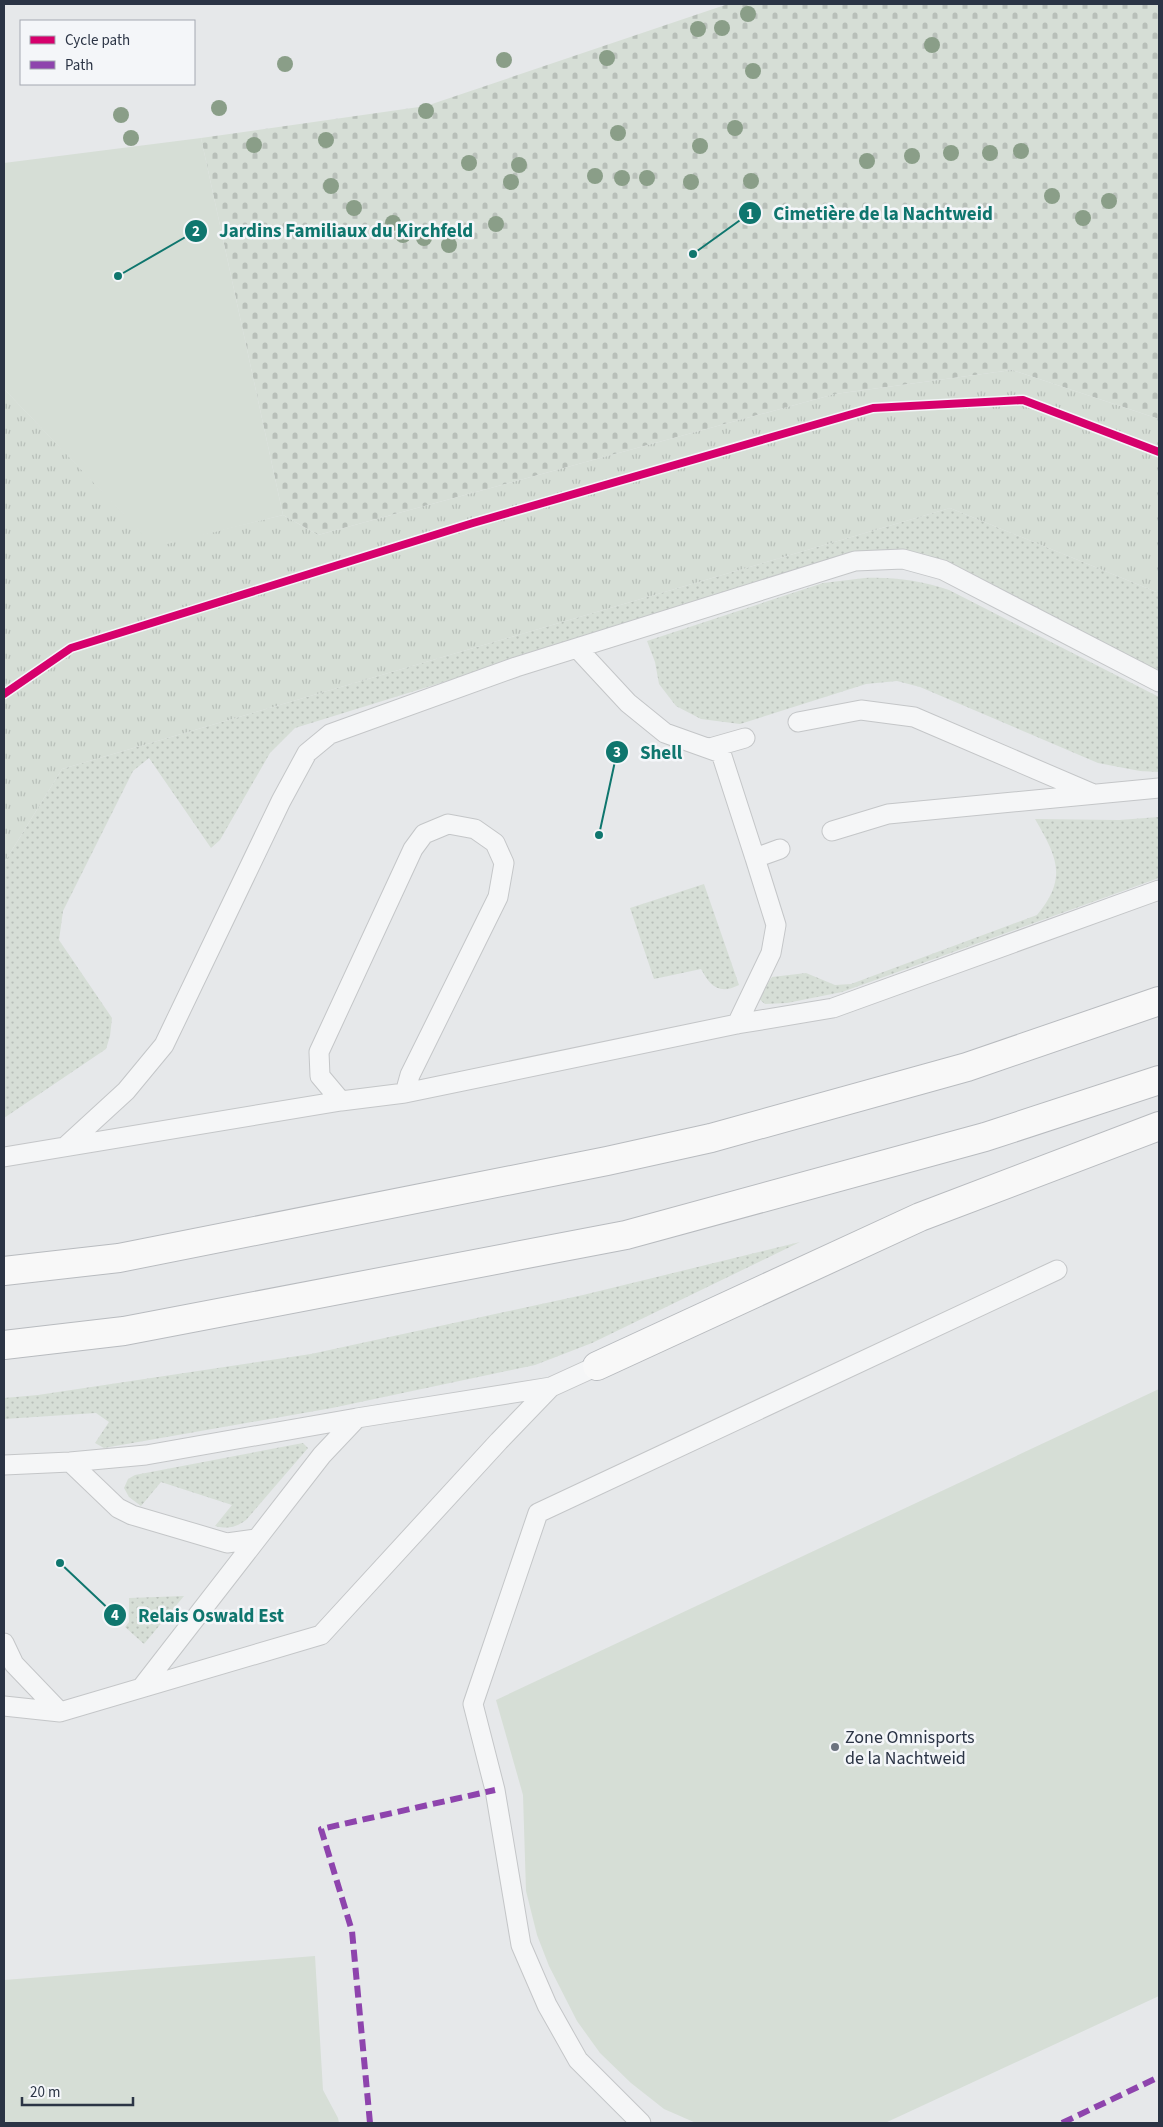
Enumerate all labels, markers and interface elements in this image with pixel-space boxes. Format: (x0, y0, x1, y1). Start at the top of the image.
legend (20, 20, 195, 85)
text: Cycle path (65, 30, 130, 51)
text: Path (65, 55, 93, 76)
callout: Cimetière de la Nachtweid (738, 196, 1002, 230)
text: Cimetière de la Nachtweid (773, 201, 993, 228)
text: 1 (746, 204, 754, 225)
callout: Jardins Familiaux du Kirchfeld (184, 214, 483, 248)
text: Jardins Familiaux du Kirchfeld (219, 218, 473, 245)
text: 2 (192, 221, 200, 242)
callout: Shell (604, 735, 692, 769)
text: Shell (640, 740, 683, 767)
text: 3 (613, 742, 621, 763)
callout: Relais Oswald Est (103, 1598, 294, 1632)
text: Relais Oswald Est (138, 1603, 284, 1630)
text: 4 (111, 1605, 119, 1626)
place label: Zone Omnisports de la Nachtweid (845, 1725, 975, 1771)
marker: Zone Omnisports de la Nachtweid (829, 1741, 841, 1753)
scale bar (22, 2074, 134, 2106)
text: 20 m (30, 2082, 60, 2103)

